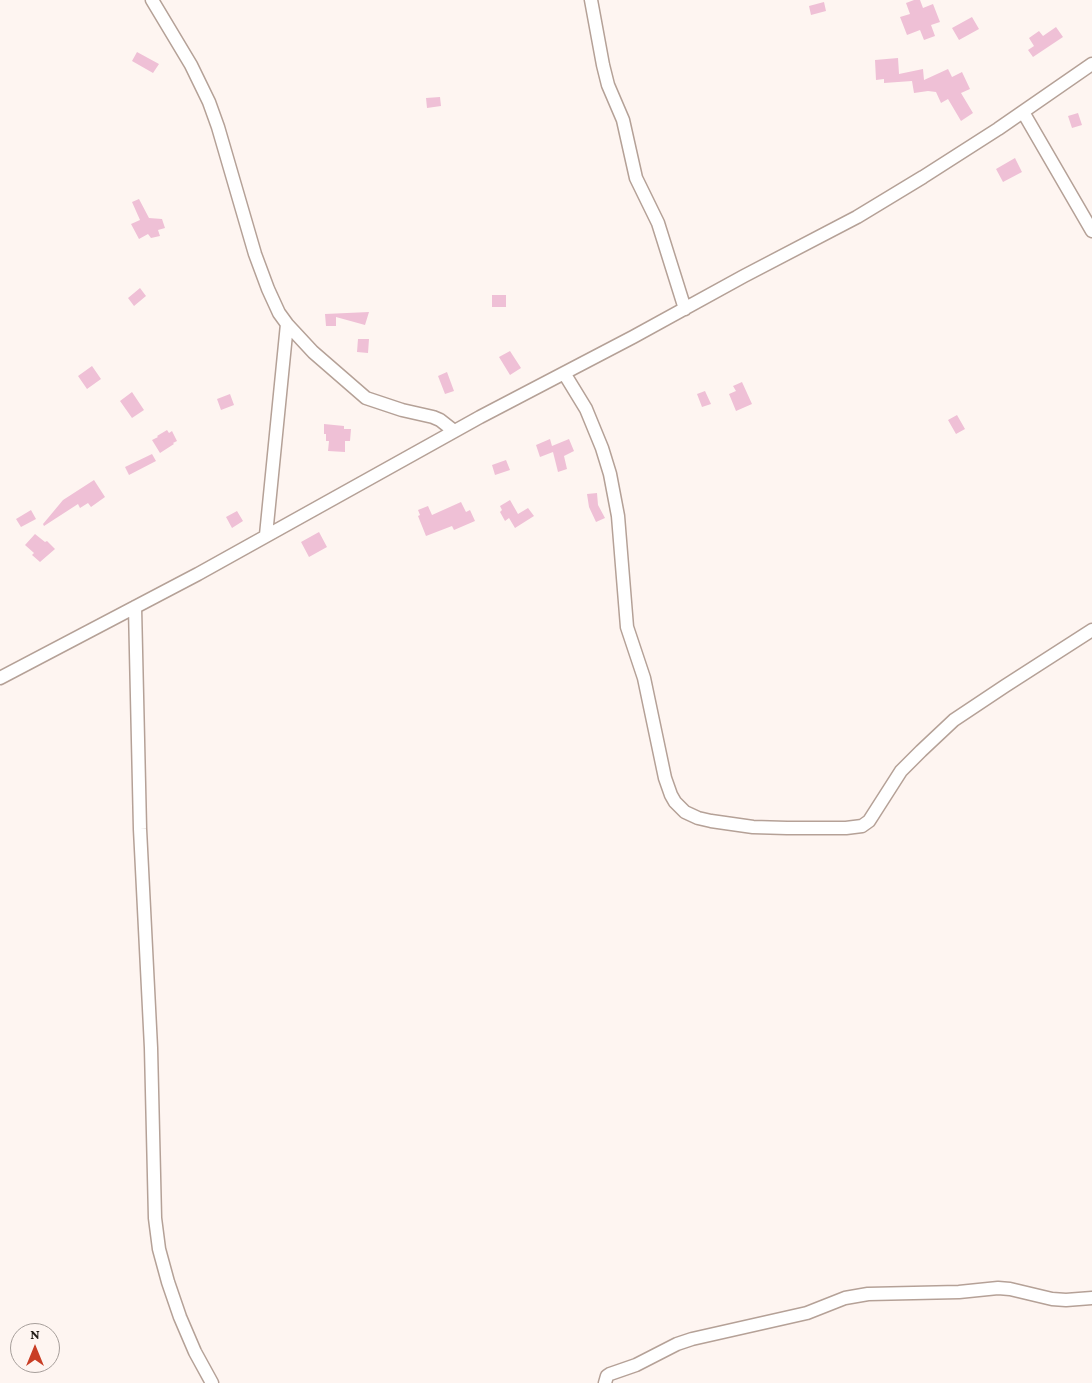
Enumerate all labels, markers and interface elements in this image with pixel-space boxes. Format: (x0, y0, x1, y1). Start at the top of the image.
north arrow (10, 1323, 60, 1373)
text: N (30, 1326, 40, 1342)

